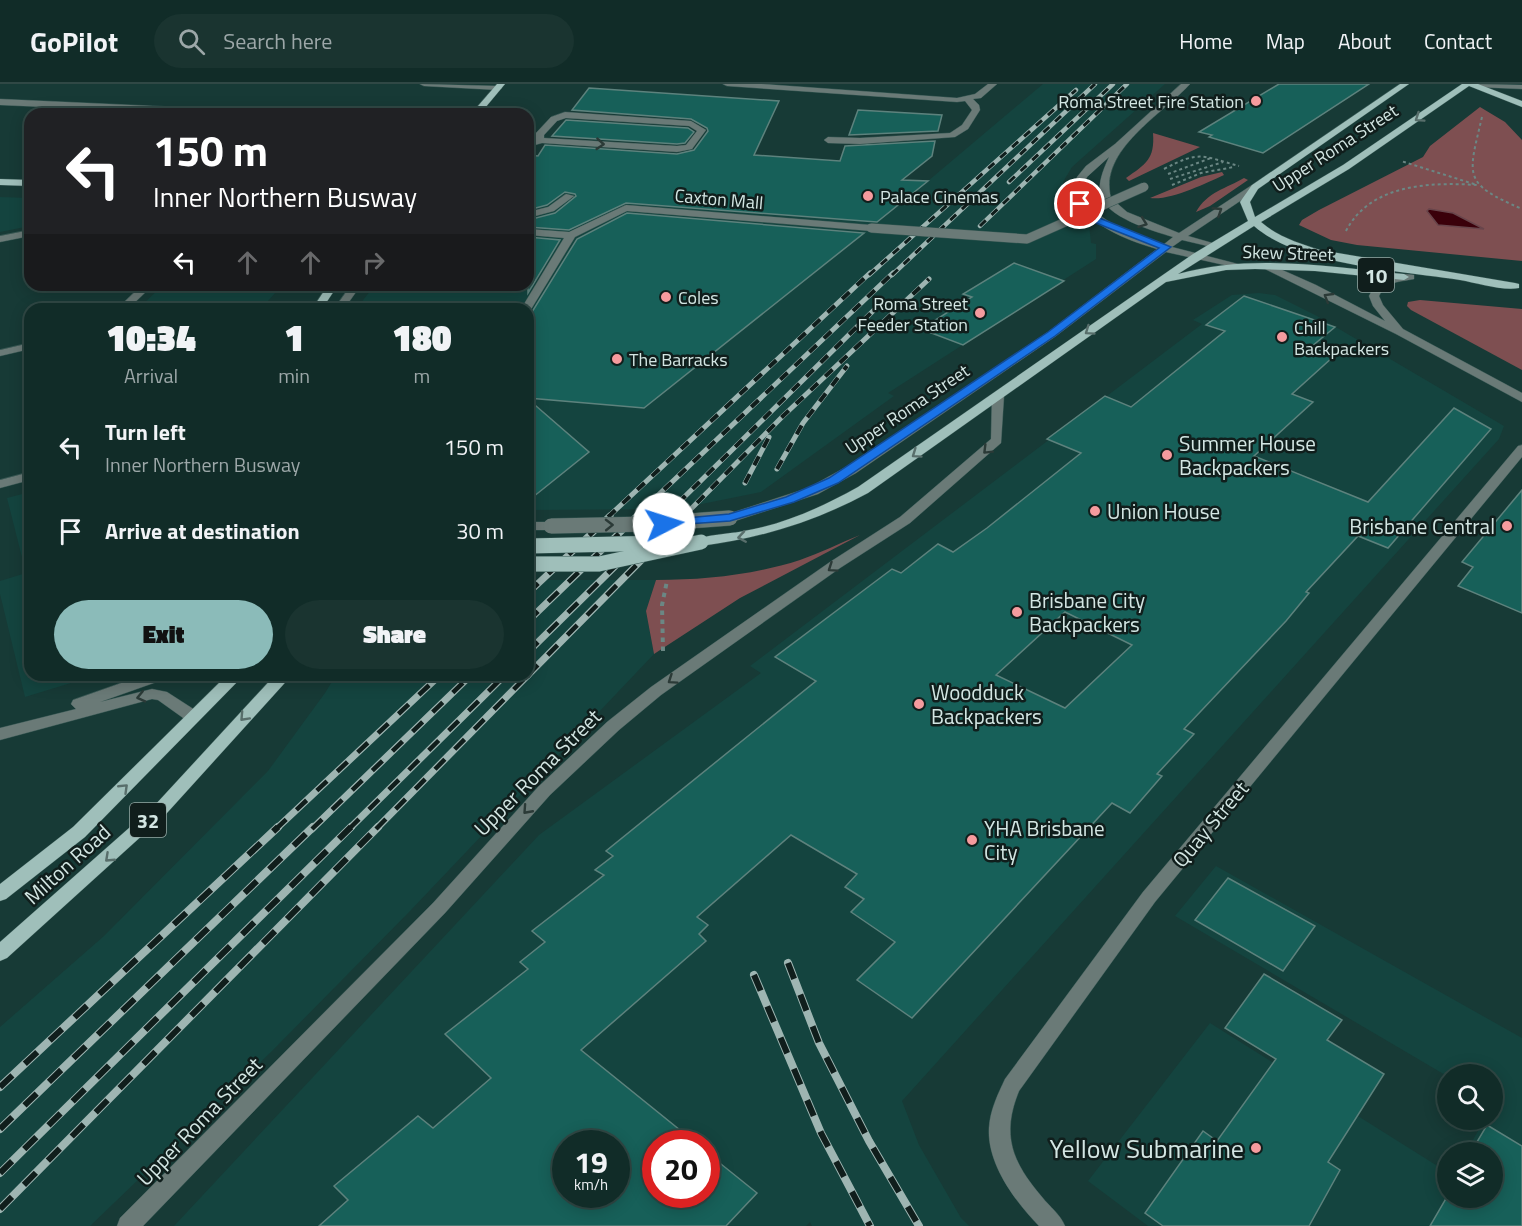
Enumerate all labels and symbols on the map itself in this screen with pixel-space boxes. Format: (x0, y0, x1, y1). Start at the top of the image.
place label: Roma Street Fire Station (1058, 88, 1244, 115)
marker: Roma Street Fire Station (1249, 94, 1263, 108)
street label: Upper Roma Street (1267, 97, 1404, 199)
one-way arrow (1414, 110, 1425, 121)
one-way arrow (595, 137, 604, 150)
pin (1054, 178, 1105, 229)
street label: Caxton Mall (674, 182, 764, 216)
place label: Palace Cinemas (880, 183, 999, 210)
marker: Palace Cinemas (861, 189, 875, 203)
one-way arrow (1211, 207, 1222, 218)
one-way arrow (1137, 216, 1148, 228)
street label: Skew Street (1242, 238, 1335, 268)
road number: 10 (1358, 258, 1394, 292)
place label: Coles (678, 284, 719, 311)
marker: Coles (659, 290, 673, 304)
place label: Roma Street Feeder Station (858, 290, 969, 338)
one-way arrow (1324, 293, 1335, 304)
marker: Roma Street Feeder Station (973, 306, 987, 320)
place label: Chill Backpackers (1294, 314, 1389, 362)
one-way arrow (1085, 324, 1096, 335)
marker: Chill Backpackers (1275, 330, 1289, 344)
place label: The Barracks (629, 346, 728, 373)
marker: The Barracks (610, 352, 624, 366)
street label: Upper Roma Street (839, 357, 975, 461)
place label: Summer House Backpackers (1179, 427, 1316, 483)
one-way arrow (983, 442, 994, 453)
one-way arrow (911, 447, 922, 458)
marker: Summer House Backpackers (1160, 448, 1174, 462)
position arrow (632, 492, 696, 556)
place label: Union House (1107, 495, 1220, 527)
marker: Union House (1088, 504, 1102, 518)
place label: Brisbane Central (1349, 510, 1495, 542)
one-way arrow (605, 519, 614, 532)
marker: Brisbane Central (1500, 519, 1514, 533)
one-way arrow (737, 530, 746, 542)
one-way arrow (828, 560, 838, 572)
place label: Brisbane City Backpackers (1029, 584, 1145, 640)
marker: Brisbane City Backpackers (1010, 605, 1024, 619)
one-way arrow (668, 673, 679, 684)
place label: Woodduck Backpackers (931, 676, 1042, 732)
one-way arrow (136, 689, 146, 702)
marker: Woodduck Backpackers (912, 697, 926, 711)
street label: Upper Roma Street (466, 701, 608, 843)
one-way arrow (240, 711, 251, 721)
street label: Quay Street (1164, 773, 1256, 874)
one-way arrow (117, 784, 127, 795)
road number: 32 (130, 803, 166, 837)
one-way arrow (523, 803, 534, 813)
place label: YHA Brisbane City (984, 812, 1105, 868)
street label: Milton Road (17, 816, 117, 912)
marker: YHA Brisbane City (965, 833, 979, 847)
one-way arrow (105, 850, 116, 861)
street label: Upper Roma Street (129, 1049, 270, 1193)
place label: Yellow Submarine (1049, 1129, 1244, 1168)
speed limit sign: 20 (642, 1130, 720, 1208)
marker: Yellow Submarine (1249, 1141, 1263, 1155)

